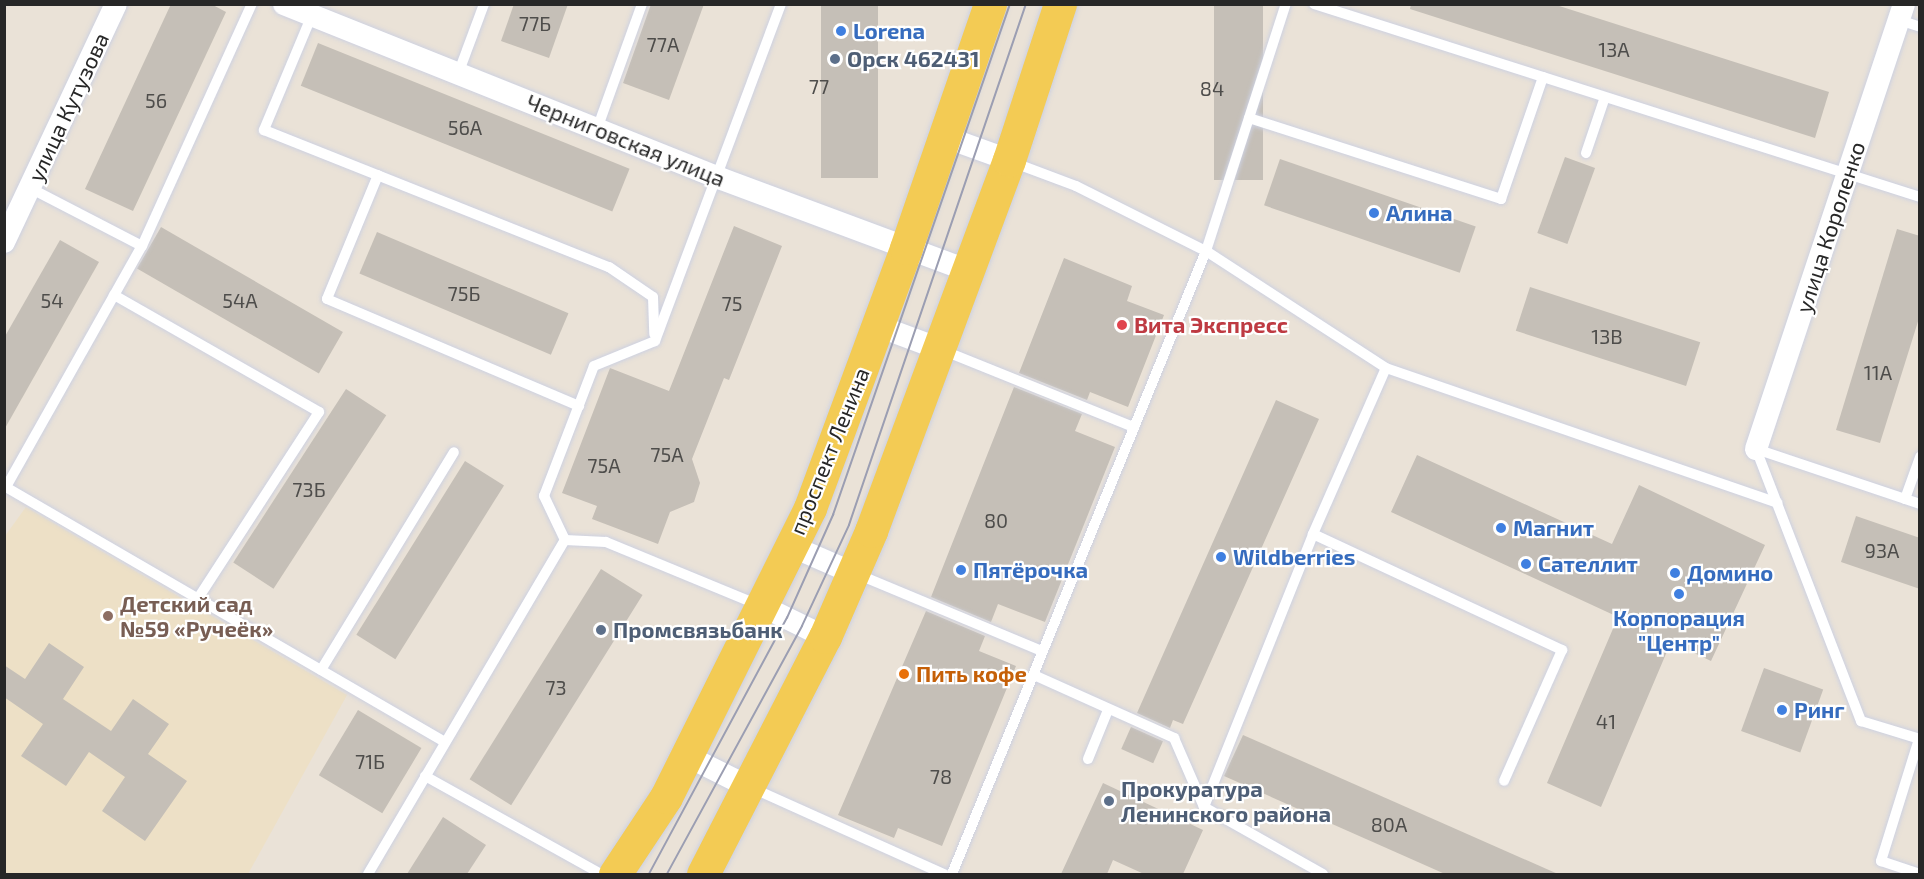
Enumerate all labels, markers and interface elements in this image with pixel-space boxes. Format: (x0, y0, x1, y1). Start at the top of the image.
house number: 77Б (519, 11, 551, 35)
place label: Lorena (853, 18, 925, 44)
marker: Lorena (834, 24, 848, 38)
street label: улица Кутузова (22, 28, 114, 186)
house number: 77А (647, 32, 679, 56)
house number: 13А (1598, 37, 1630, 61)
place label: Орск 462431 (847, 46, 980, 72)
marker: Орск 462431 (828, 52, 842, 66)
house number: 77 (809, 74, 829, 98)
house number: 84 (1200, 76, 1224, 100)
house number: 56 (145, 88, 167, 112)
street label: Черниговская улица (523, 88, 729, 192)
house number: 56А (448, 115, 482, 139)
street label: улица Короленко (1790, 138, 1870, 316)
place label: Алина (1386, 200, 1453, 226)
marker: Алина (1367, 206, 1381, 220)
house number: 75Б (448, 281, 480, 305)
house number: 54 (40, 288, 64, 312)
house number: 54А (222, 288, 258, 312)
house number: 75 (722, 291, 742, 315)
place label: Вита Экспресс (1134, 312, 1288, 338)
marker: Вита Экспресс (1115, 318, 1129, 332)
house number: 13В (1591, 324, 1623, 348)
house number: 11А (1864, 360, 1892, 384)
street label: проспект Ленина (783, 364, 875, 538)
house number: 75А (650, 442, 684, 466)
house number: 75А (587, 453, 621, 477)
house number: 73Б (292, 477, 326, 501)
house number: 80 (984, 508, 1008, 532)
place label: Магнит (1513, 515, 1594, 541)
marker: Магнит (1494, 521, 1508, 535)
house number: 93А (1865, 538, 1899, 562)
place label: Wildberries (1233, 544, 1355, 570)
marker: Wildberries (1214, 550, 1228, 564)
place label: Сателлит (1538, 551, 1638, 577)
place label: Пятёрочка (973, 557, 1088, 583)
marker: Сателлит (1519, 557, 1533, 571)
place label: Домино (1687, 560, 1773, 586)
marker: Пятёрочка (954, 563, 968, 577)
marker: Домино (1668, 566, 1682, 580)
marker: Корпорация "Центр" (1672, 587, 1686, 601)
place label: Детский сад №59 «Ручеёк» (120, 590, 273, 642)
place label: Корпорация "Центр" (1613, 604, 1745, 656)
marker: Детский сад №59 «Ручеёк» (101, 609, 115, 623)
place label: Промсвязьбанк (613, 617, 783, 643)
marker: Промсвязьбанк (594, 623, 608, 637)
place label: Пить кофе (916, 661, 1027, 687)
marker: Пить кофе (897, 667, 911, 681)
house number: 73 (545, 675, 567, 699)
place label: Ринг (1794, 697, 1845, 723)
marker: Ринг (1775, 703, 1789, 717)
house number: 41 (1596, 709, 1616, 733)
house number: 71Б (355, 749, 385, 773)
house number: 78 (930, 764, 952, 788)
place label: Прокуратура Ленинского района (1121, 775, 1331, 826)
marker: Прокуратура Ленинского района (1102, 794, 1116, 808)
house number: 80А (1371, 812, 1407, 836)

